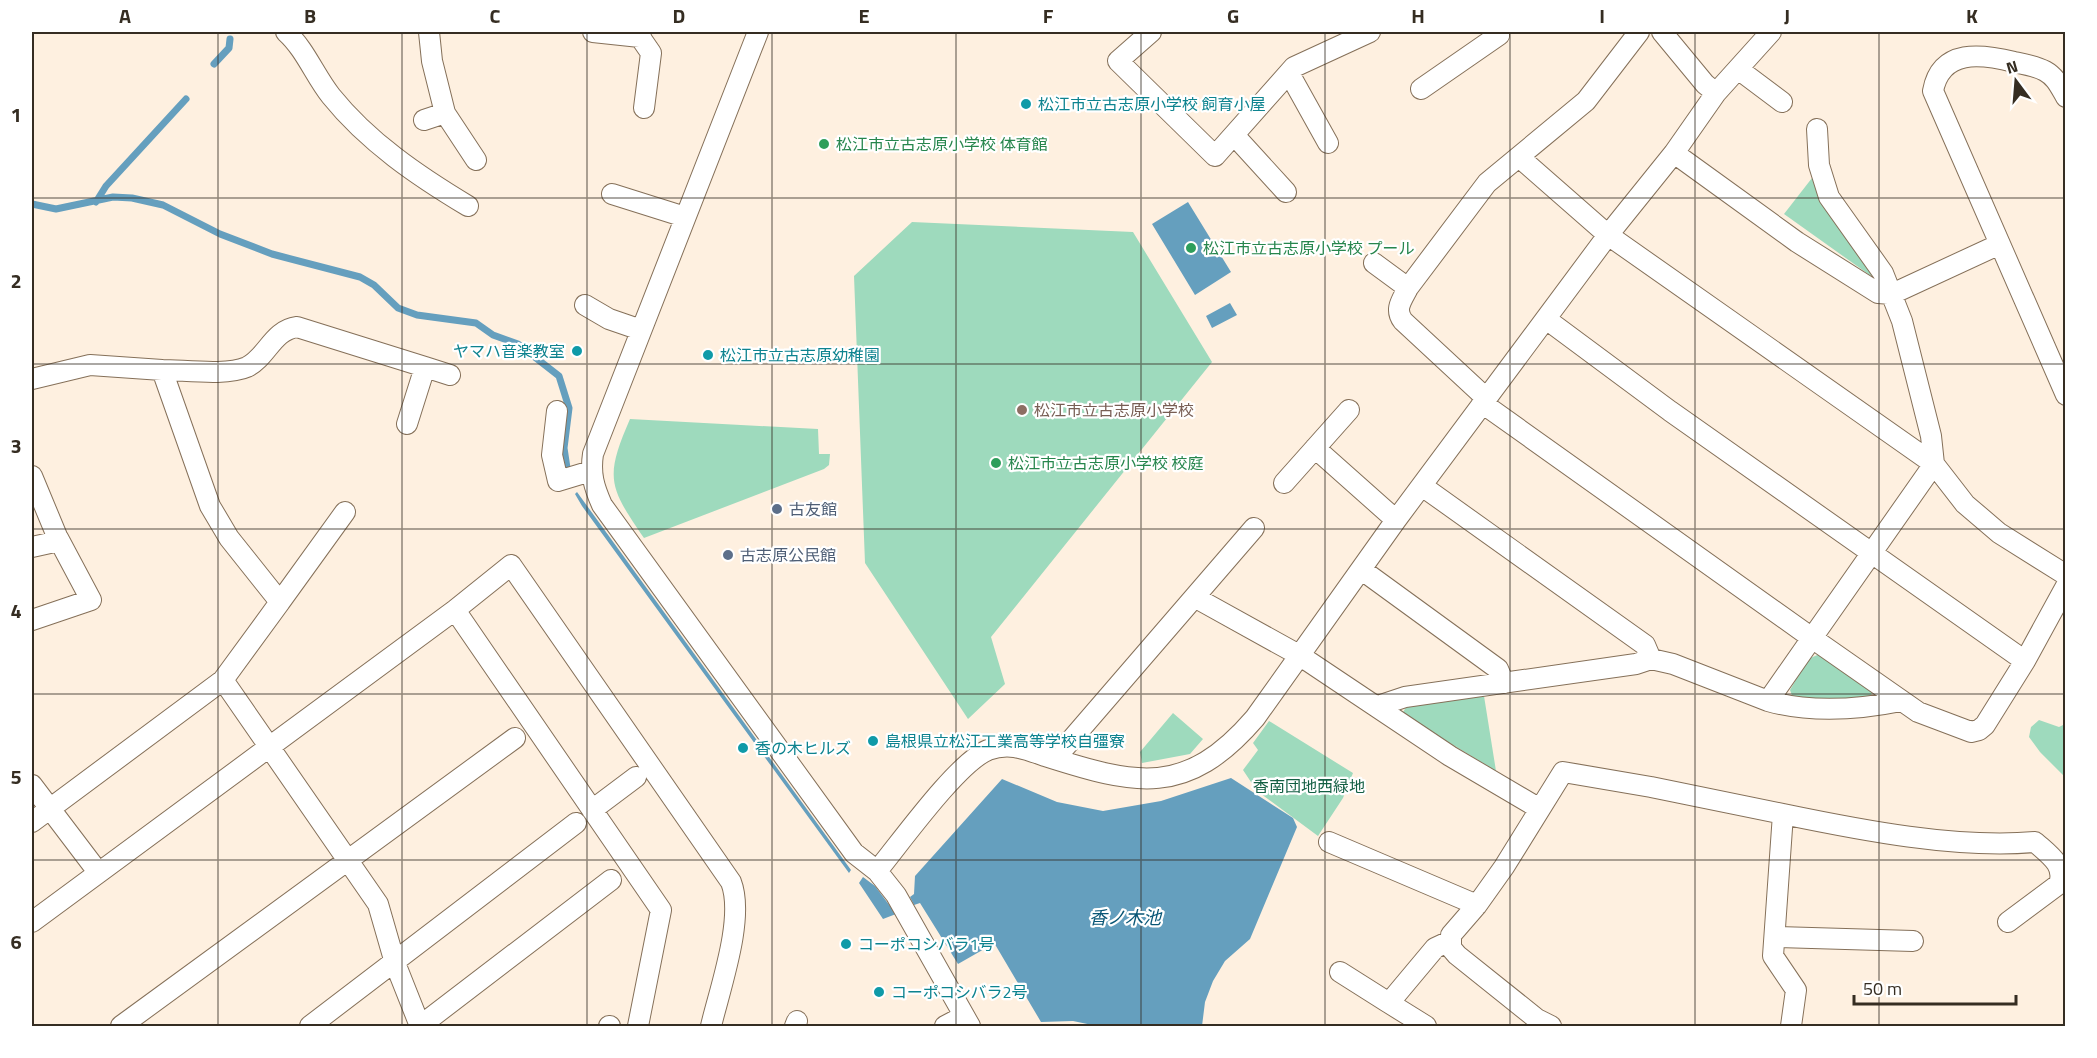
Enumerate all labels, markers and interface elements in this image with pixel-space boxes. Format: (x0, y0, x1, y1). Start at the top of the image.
text: A (119, 0, 131, 31)
text: B (304, 0, 316, 31)
text: C (490, 0, 501, 31)
text: D (673, 0, 685, 31)
text: E (858, 0, 870, 31)
text: F (1043, 0, 1054, 31)
text: G (1227, 0, 1239, 31)
text: H (1411, 0, 1425, 31)
text: I (1599, 0, 1605, 31)
text: J (1784, 0, 1790, 31)
text: K (1966, 0, 1978, 31)
north arrow (1986, 51, 2046, 111)
text: N (2003, 54, 2021, 80)
place label: 松江市立古志原小学校 飼育小屋 (1038, 92, 1266, 116)
marker: 松江市立古志原小学校 飼育小屋 (1019, 97, 1033, 111)
text: 1 (10, 99, 22, 130)
place label: 松江市立古志原小学校 体育館 (836, 132, 1048, 156)
marker: 松江市立古志原小学校 体育館 (817, 137, 831, 151)
place label: 松江市立古志原小学校 プール (1203, 236, 1415, 260)
marker: 松江市立古志原小学校 プール (1184, 241, 1198, 255)
text: 2 (10, 265, 22, 296)
place label: ヤマハ音楽教室 (453, 339, 565, 363)
place label: 松江市立古志原幼稚園 (720, 343, 880, 367)
marker: ヤマハ音楽教室 (570, 344, 584, 358)
marker: 松江市立古志原幼稚園 (701, 348, 715, 362)
place label: 松江市立古志原小学校 (1034, 398, 1194, 422)
marker: 松江市立古志原小学校 (1015, 403, 1029, 417)
text: 3 (10, 430, 22, 461)
place label: 松江市立古志原小学校 校庭 (1008, 451, 1204, 475)
marker: 松江市立古志原小学校 校庭 (989, 456, 1003, 470)
place label: 古友館 (789, 497, 837, 521)
marker: 古友館 (770, 502, 784, 516)
place label: 古志原公民館 (740, 543, 836, 567)
marker: 古志原公民館 (721, 548, 735, 562)
text: 4 (10, 595, 22, 626)
place label: 島根県立松江工業高等学校自彊寮 (885, 729, 1125, 753)
marker: 島根県立松江工業高等学校自彊寮 (866, 734, 880, 748)
place label: 香の木ヒルズ (755, 736, 851, 760)
marker: 香の木ヒルズ (736, 741, 750, 755)
text: 5 (10, 761, 22, 792)
park label: 香南団地西緑地 (1253, 774, 1365, 798)
water label: 香ノ木池 (1089, 904, 1163, 931)
text: 6 (10, 926, 22, 957)
place label: コーポコシバラ1号 (858, 932, 994, 956)
marker: コーポコシバラ1号 (839, 937, 853, 951)
scale bar (1854, 968, 2016, 1006)
text: 50 m (1863, 975, 1902, 1002)
place label: コーポコシバラ2号 (891, 980, 1027, 1004)
marker: コーポコシバラ2号 (872, 985, 886, 999)

